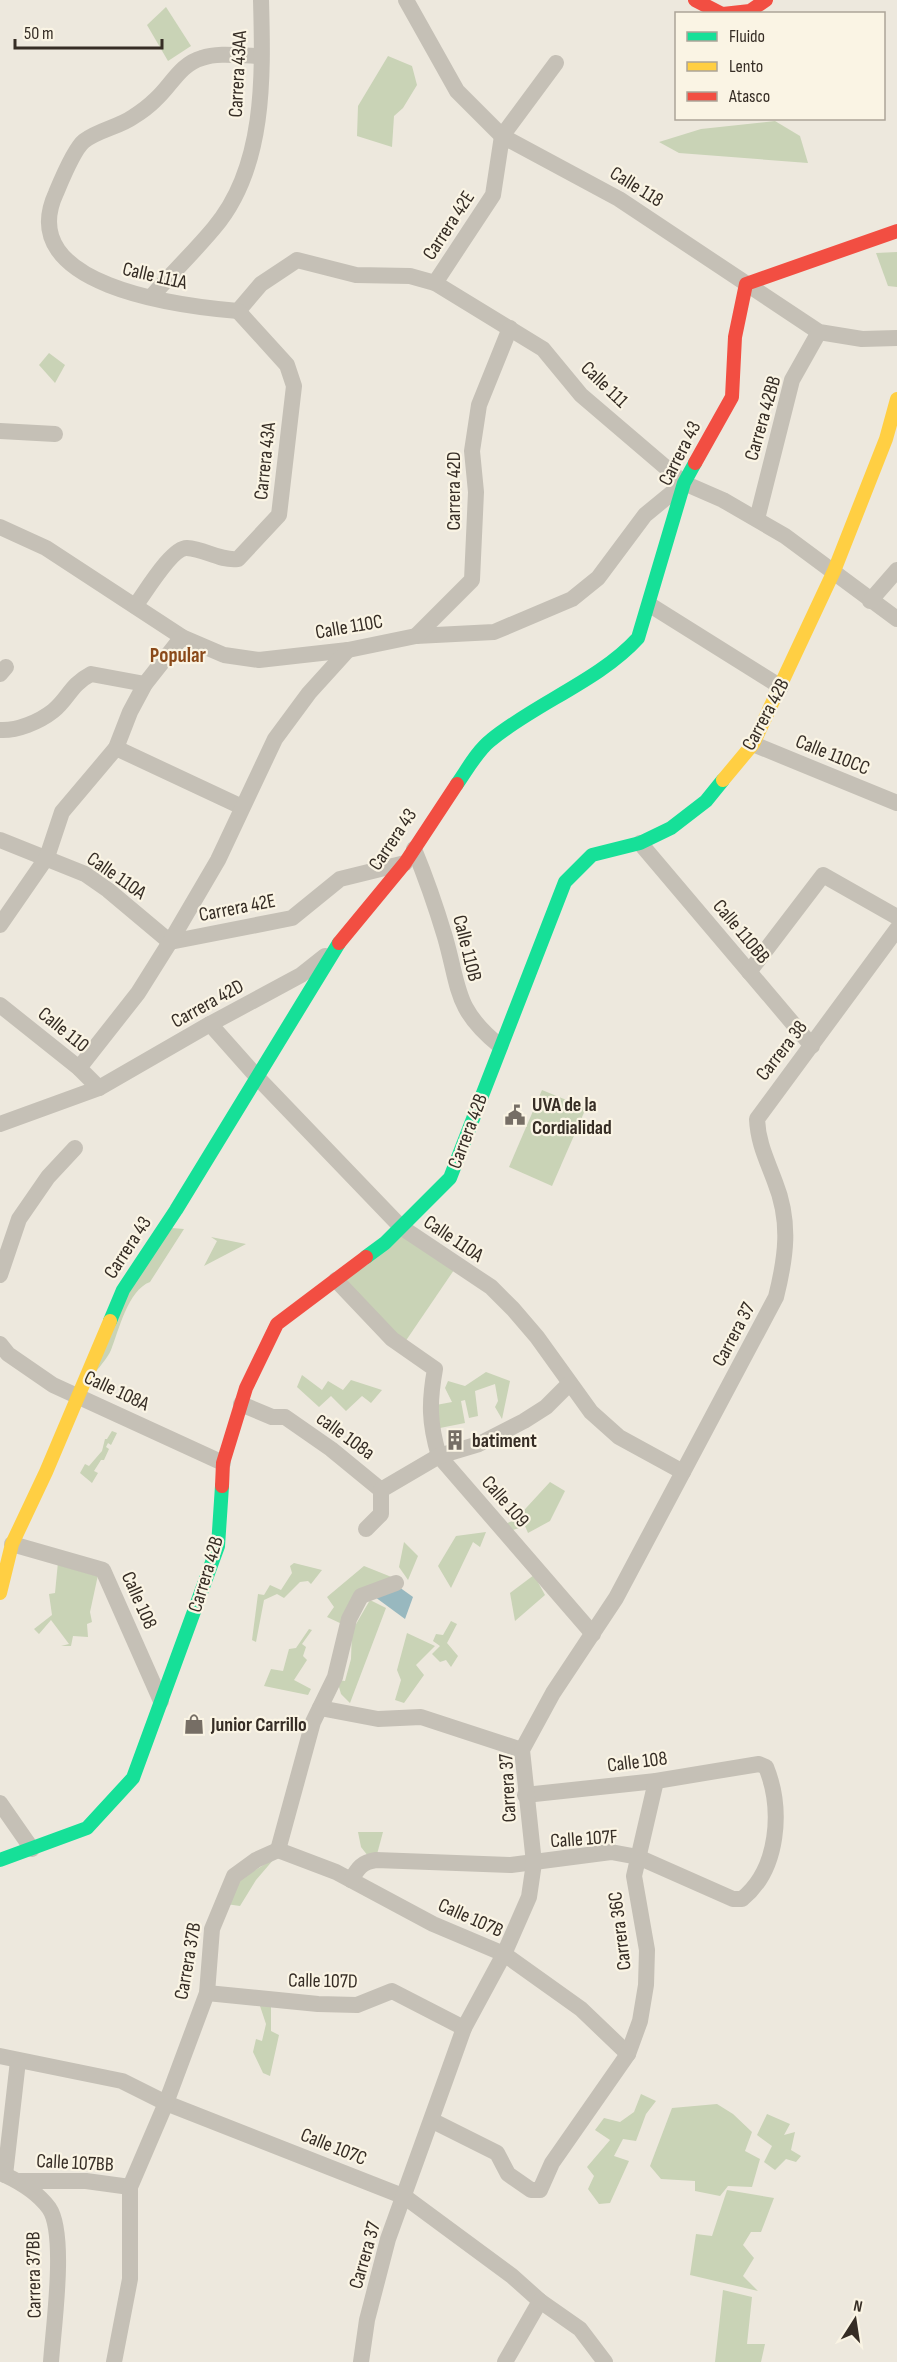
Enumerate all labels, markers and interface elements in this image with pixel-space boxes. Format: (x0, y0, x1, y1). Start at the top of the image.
scale bar (15, 12, 162, 50)
legend (675, 12, 885, 120)
text: 50 m (24, 23, 54, 44)
text: Fluido (729, 26, 765, 47)
street label: Carrera 43AA (224, 30, 252, 118)
text: Lento (729, 56, 763, 77)
text: Atasco (728, 86, 770, 107)
street label: Calle 118 (605, 161, 668, 213)
street label: Carrera 42E (418, 187, 480, 265)
street label: Calle 111A (120, 257, 190, 295)
street label: Calle 111 (576, 356, 633, 413)
street label: Carrera 42BB (739, 373, 787, 463)
street label: Carrera 43 (653, 417, 706, 490)
street label: Carrera 43A (249, 421, 281, 501)
street label: Carrera 42D (442, 451, 466, 531)
street label: Calle 110C (313, 609, 385, 645)
district label: Popular (150, 643, 207, 668)
street label: Carrera 42B (737, 674, 795, 755)
street label: Calle 110CC (792, 729, 873, 781)
street label: Carrera 43 (363, 804, 422, 875)
street label: Calle 110A (82, 847, 151, 905)
street label: Carrera 42E (197, 889, 278, 927)
street label: Calle 110BB (707, 895, 775, 969)
street label: Calle 110B (447, 913, 487, 984)
street label: Carrera 42D (167, 974, 248, 1034)
street label: Calle 110 (33, 1002, 94, 1058)
street label: Carrera 38 (751, 1016, 813, 1085)
street label: Carrera 42B (443, 1090, 493, 1172)
place label: UVA de la Cordialidad (532, 1093, 612, 1140)
public building icon: UVA de la Cordialidad (503, 1103, 527, 1127)
street label: Calle 110A (419, 1210, 488, 1268)
street label: Carrera 43 (99, 1212, 157, 1283)
street label: Carrera 37 (707, 1298, 761, 1371)
street label: Calle 108A (80, 1365, 153, 1417)
street label: calle 108a (311, 1407, 379, 1465)
building icon: batiment (443, 1428, 467, 1452)
place label: batiment (472, 1429, 537, 1453)
street label: Calle 109 (476, 1471, 534, 1532)
street label: Carrera 42B (183, 1533, 229, 1615)
street label: Calle 108 (116, 1568, 162, 1633)
shop icon: Junior Carrillo (182, 1712, 206, 1736)
place label: Junior Carrillo (210, 1713, 307, 1737)
street label: Calle 108 (606, 1746, 669, 1778)
street label: Carrera 37 (494, 1753, 522, 1823)
street label: Calle 107F (550, 1825, 619, 1853)
street label: Carrera 36C (603, 1890, 637, 1972)
street label: Calle 107B (434, 1893, 507, 1943)
street label: Carrera 37B (169, 1921, 207, 2002)
street label: Calle 107D (288, 1968, 358, 1994)
street label: Calle 107C (297, 2123, 370, 2171)
street label: Calle 107BB (36, 2149, 114, 2177)
street label: Carrera 37 (344, 2219, 386, 2292)
street label: Carrera 37BB (21, 2231, 47, 2319)
north arrow (825, 2290, 885, 2350)
text: N (852, 2297, 864, 2317)

